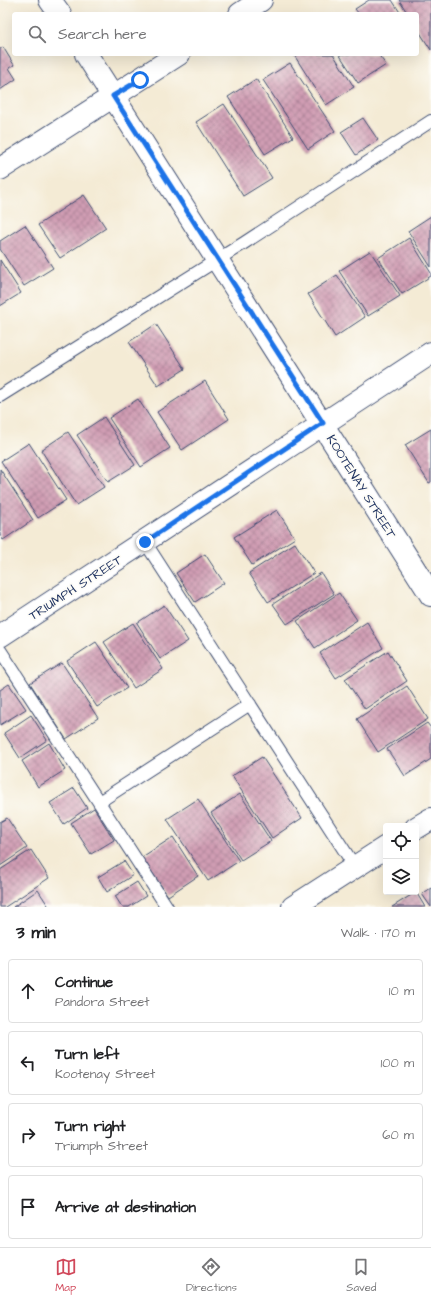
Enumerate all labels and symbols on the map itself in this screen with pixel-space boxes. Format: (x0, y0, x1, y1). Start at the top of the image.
route start (131, 71, 149, 89)
street label: KOOTENAY STREET (322, 431, 401, 542)
route end (136, 533, 154, 551)
street label: TRIUMPH STREET (25, 550, 126, 625)

